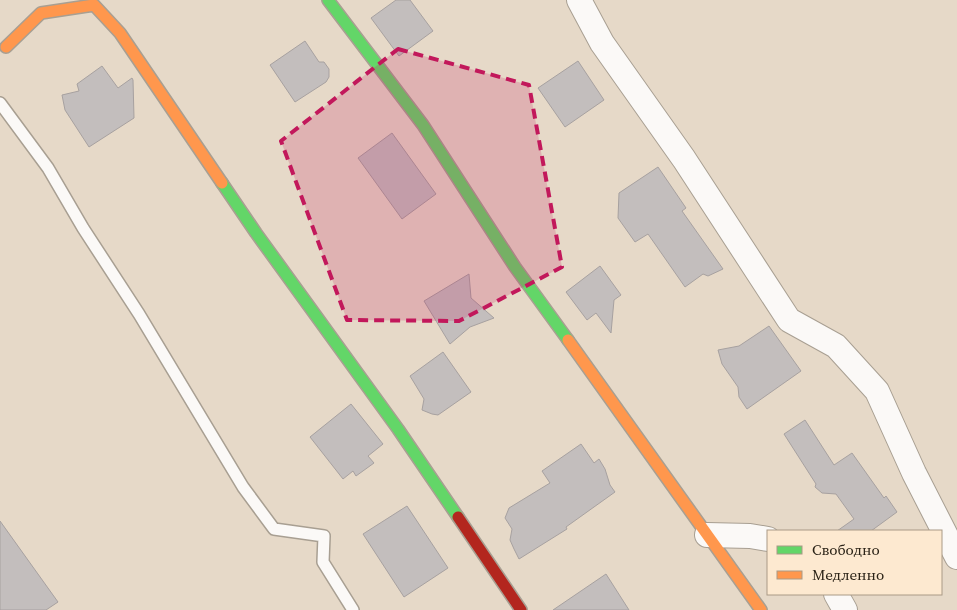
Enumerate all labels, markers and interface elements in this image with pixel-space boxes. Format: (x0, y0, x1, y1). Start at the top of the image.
legend (767, 530, 942, 595)
text: Свободно (812, 539, 880, 560)
text: Медленно (812, 564, 884, 585)

